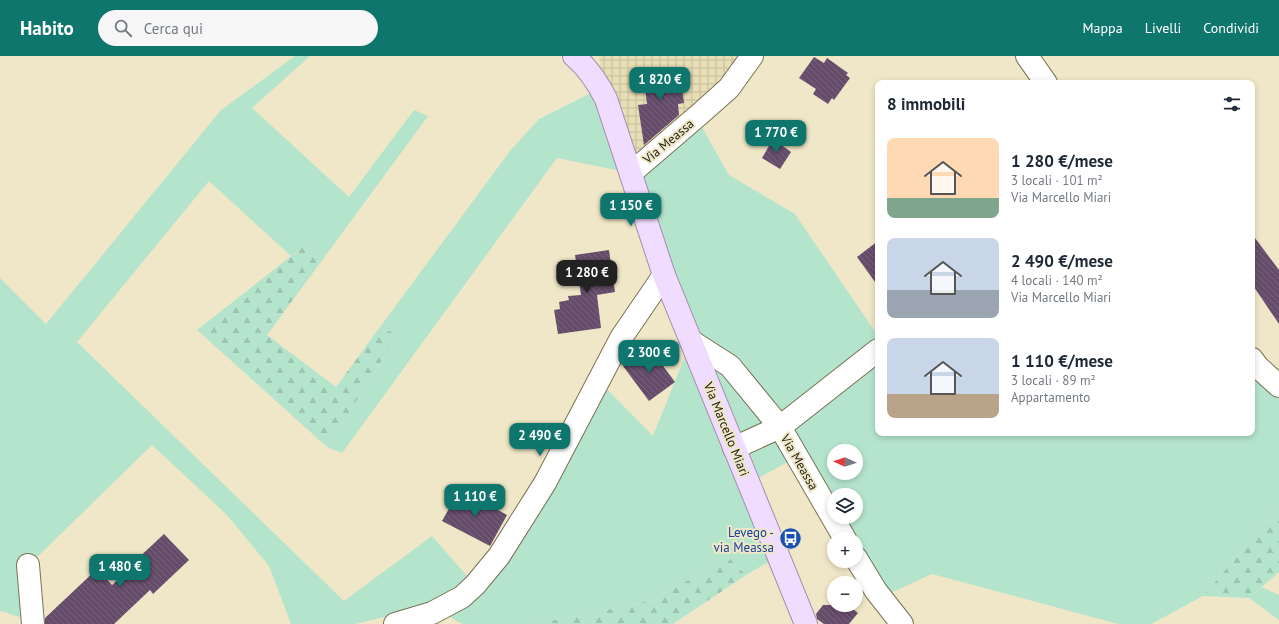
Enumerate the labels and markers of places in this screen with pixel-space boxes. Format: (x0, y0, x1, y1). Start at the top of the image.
pin: 1 820 € (623, 67, 697, 101)
pin: 1 770 € (739, 120, 813, 154)
pin: 1 150 € (594, 193, 668, 227)
pin: 1 280 € (550, 260, 624, 294)
pin: 2 300 € (612, 340, 686, 374)
pin: 2 490 € (503, 423, 577, 457)
pin: 1 110 € (438, 484, 512, 518)
place label: Levego - via Meassa (714, 524, 774, 556)
bus stop icon: Levego - via Meassa (777, 526, 803, 552)
pin: 1 480 € (83, 554, 157, 588)

